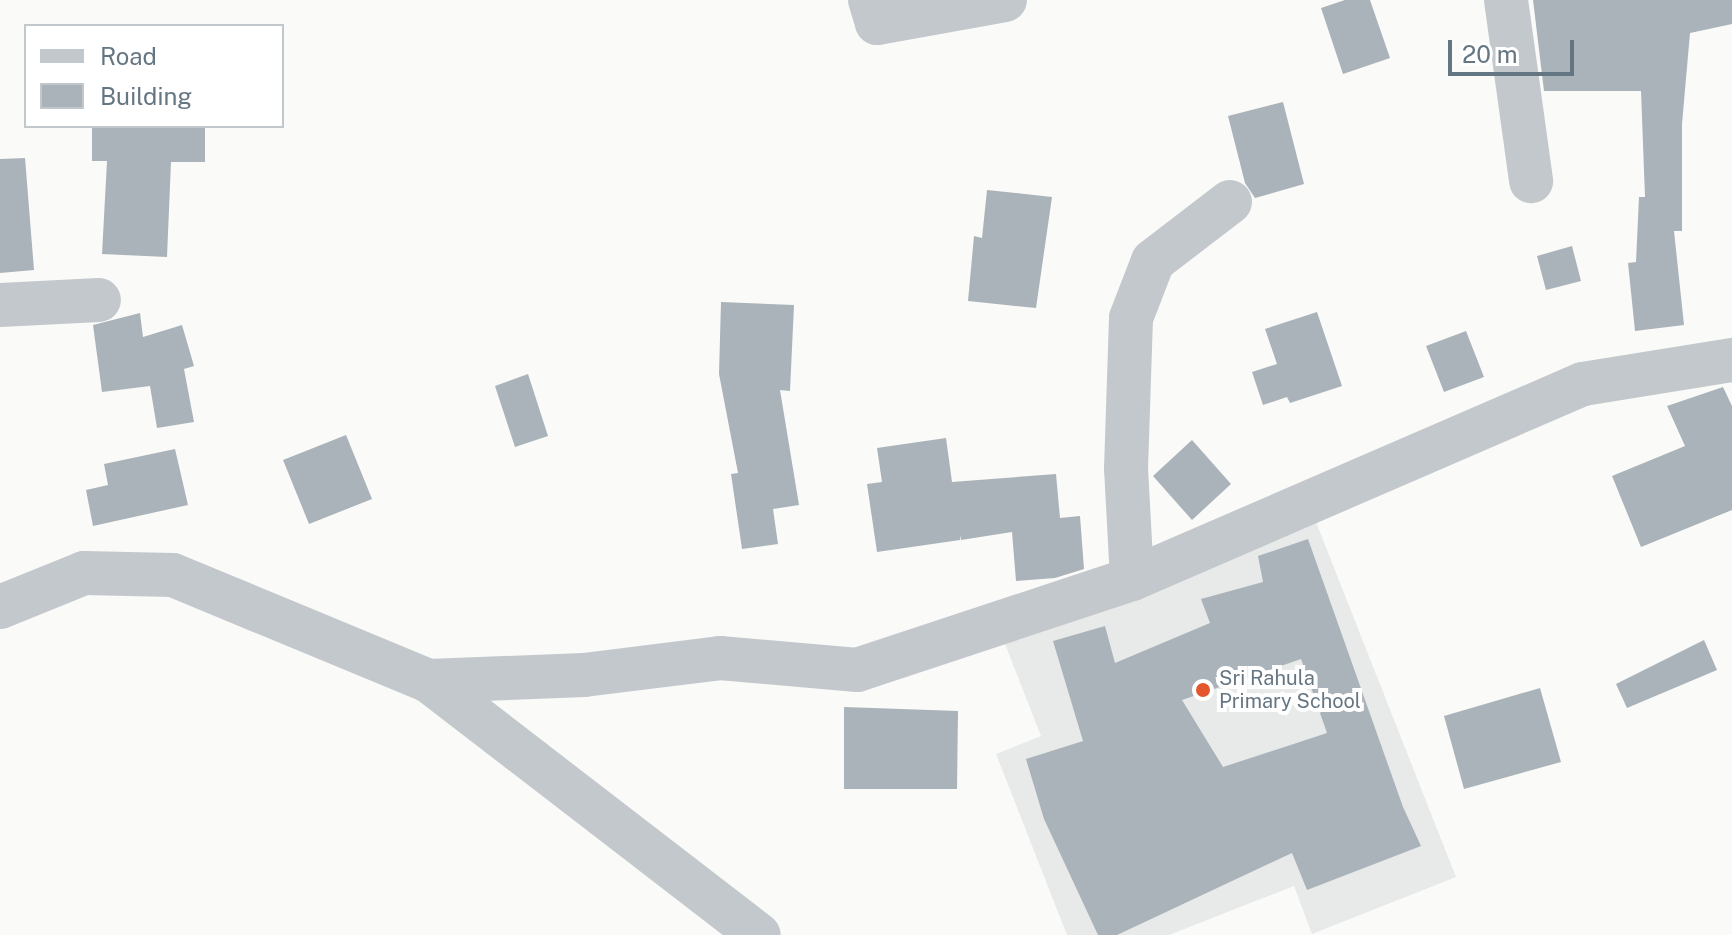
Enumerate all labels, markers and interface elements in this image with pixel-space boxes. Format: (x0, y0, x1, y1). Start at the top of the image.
legend (24, 24, 284, 128)
scale bar (1452, 24, 1578, 74)
text: 20 m (1462, 40, 1518, 68)
text: Road (100, 42, 157, 70)
text: Building (100, 82, 192, 110)
place label: Sri Rahula Primary School (1219, 666, 1361, 713)
marker: Sri Rahula Primary School (1194, 681, 1212, 699)

